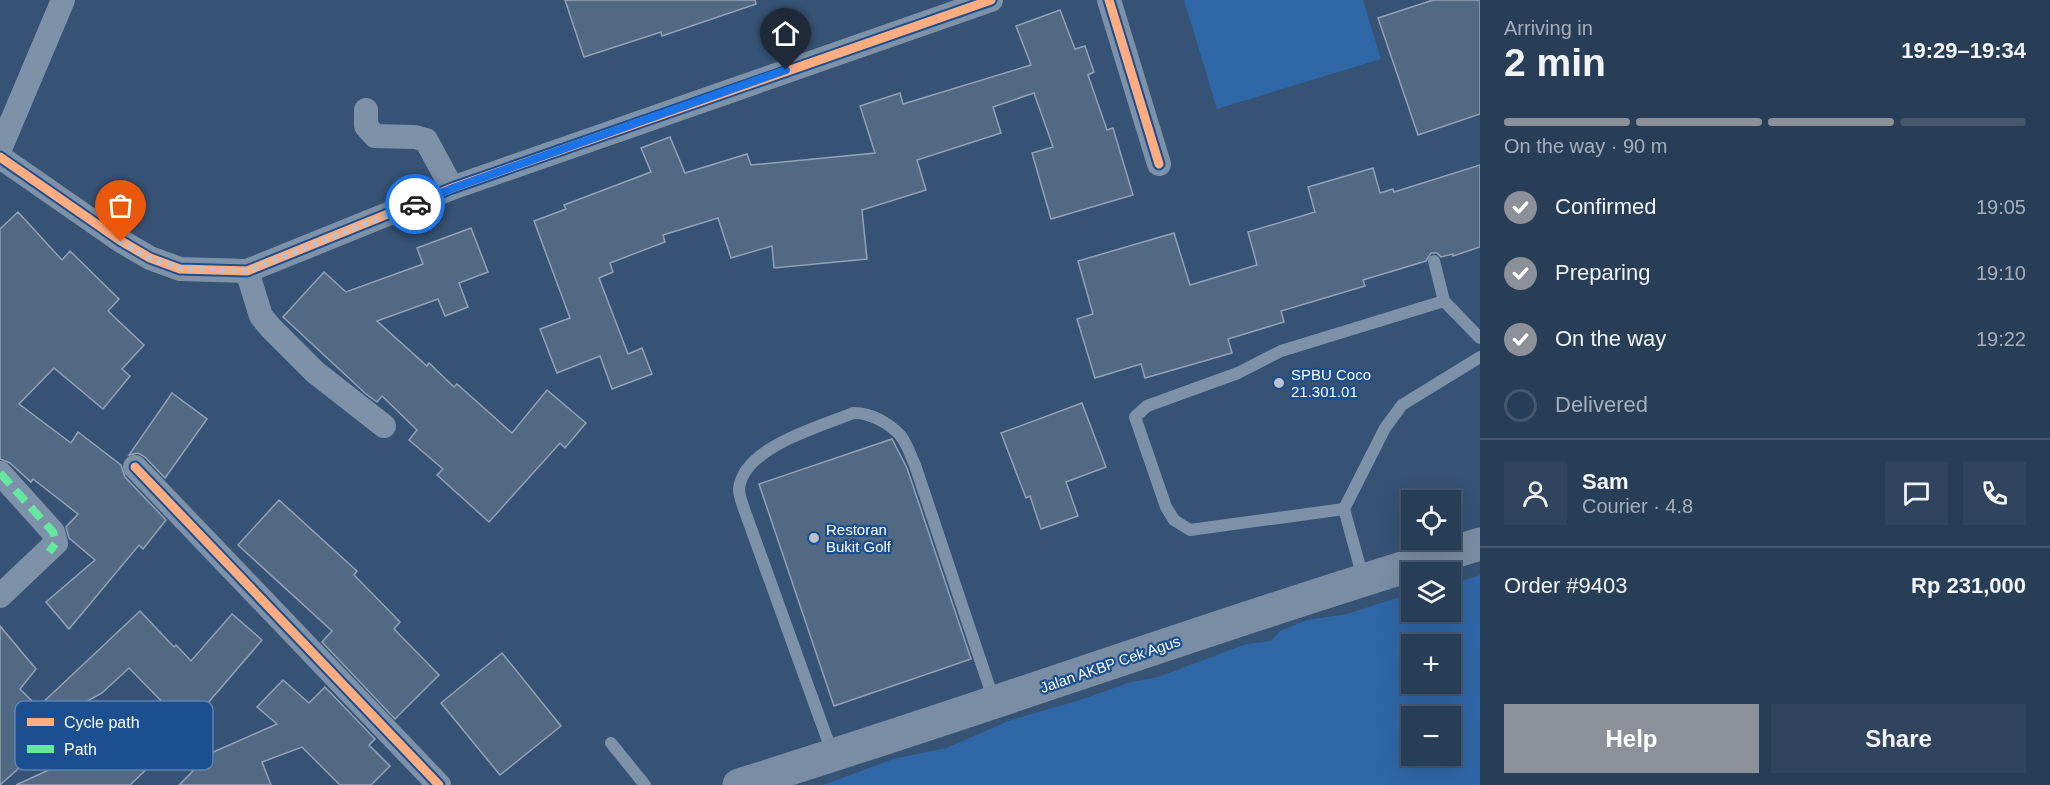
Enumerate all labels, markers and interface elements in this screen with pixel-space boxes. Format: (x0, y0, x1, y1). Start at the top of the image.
pin (760, 8, 811, 70)
icon: home (769, 17, 802, 50)
text: Arriving in (1504, 17, 1593, 39)
text: 19:29–19:34 (1901, 38, 2026, 63)
text: 2 min (1504, 41, 1606, 84)
text: On the way · 90 m (1504, 135, 1667, 157)
courier (385, 174, 445, 234)
pin (95, 180, 146, 242)
icon: car (399, 188, 432, 221)
icon: bag (104, 189, 137, 222)
icon: check (1504, 191, 1537, 224)
text: Confirmed (1555, 194, 1656, 219)
text: 19:05 (1976, 196, 2026, 218)
icon: check (1504, 257, 1537, 290)
text: Preparing (1555, 260, 1650, 285)
text: 19:10 (1976, 262, 2026, 284)
icon: check (1504, 323, 1537, 356)
text: On the way (1555, 326, 1666, 351)
text: 19:22 (1976, 328, 2026, 350)
place label: SPBU Coco 21.301.01 (1291, 366, 1371, 400)
marker: SPBU Coco 21.301.01 (1272, 376, 1286, 390)
text: Delivered (1555, 392, 1648, 417)
button: person (1504, 462, 1567, 525)
button: chat (1885, 462, 1948, 525)
button: phone (1963, 462, 2026, 525)
text: Sam (1582, 469, 1628, 494)
map controls (1401, 490, 1461, 766)
button: locate (1401, 490, 1461, 550)
text: Courier · 4.8 (1582, 495, 1693, 517)
place label: Restoran Bukit Golf (826, 521, 892, 555)
marker: Restoran Bukit Golf (807, 531, 821, 545)
button: layers (1401, 562, 1461, 622)
text: Order #9403 (1504, 573, 1628, 598)
text: Rp 231,000 (1911, 573, 2026, 598)
street label: Jalan AKBP Cek Agus (1038, 632, 1182, 696)
button: + (1401, 634, 1461, 694)
legend (15, 701, 213, 770)
button: Help (1504, 704, 1759, 773)
button: Share (1771, 704, 2026, 773)
button: − (1401, 706, 1461, 766)
text: Cycle path (64, 714, 140, 731)
text: Path (64, 741, 97, 758)

